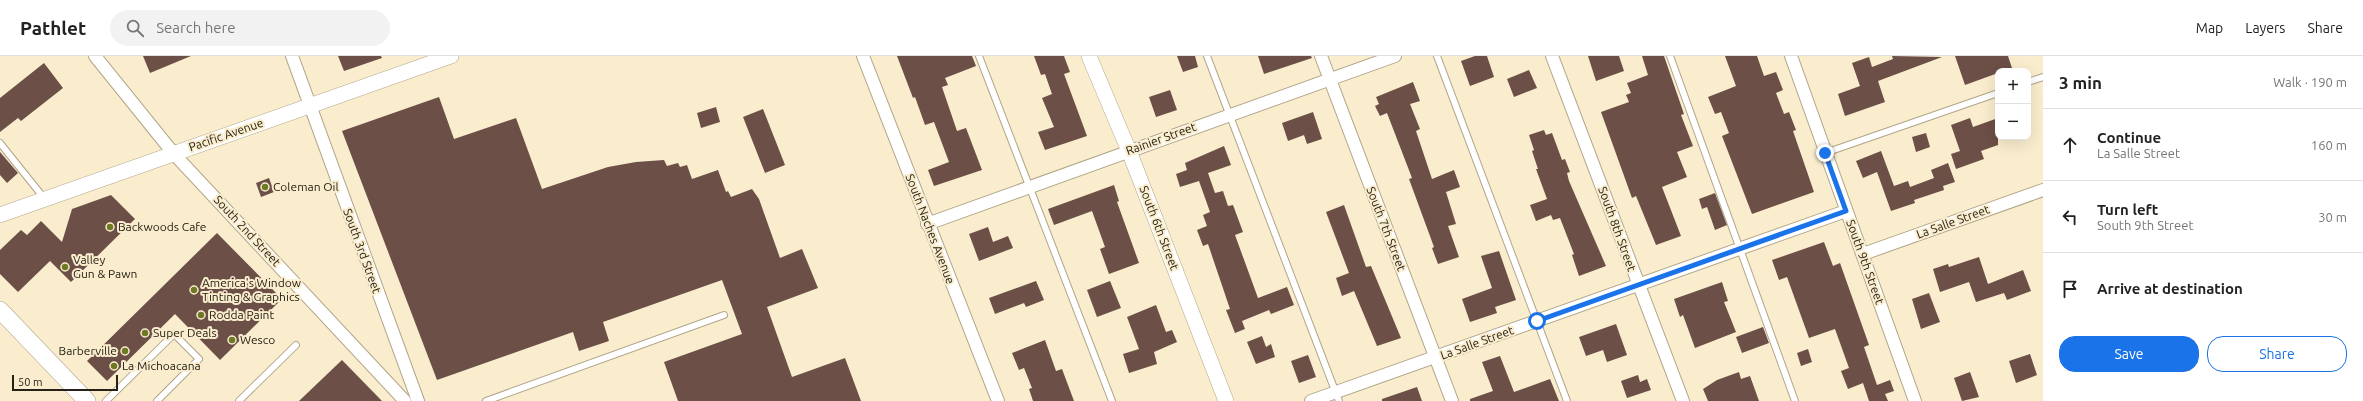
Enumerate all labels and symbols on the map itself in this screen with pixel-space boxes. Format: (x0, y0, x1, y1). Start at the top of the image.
street label: Pacific Avenue (187, 116, 265, 153)
street label: Rainier Street (1124, 120, 1198, 157)
route end (1816, 144, 1834, 162)
street label: South Naches Avenue (903, 172, 957, 286)
place label: Coleman Oil (273, 180, 339, 193)
marker: Coleman Oil (260, 182, 270, 192)
street label: South 6th Street (1137, 184, 1182, 272)
street label: South 7th Street (1364, 185, 1409, 273)
street label: South 8th Street (1596, 185, 1639, 273)
street label: South 2nd Street (211, 193, 283, 269)
street label: La Salle Street (1915, 202, 1991, 241)
street label: South 3rd Street (341, 207, 384, 295)
street label: South 9th Street (1844, 218, 1887, 306)
place label: Backwoods Cafe (118, 220, 207, 233)
marker: Backwoods Cafe (105, 222, 115, 232)
place label: Valley Gun & Pawn (73, 253, 137, 280)
marker: Valley Gun & Pawn (60, 262, 70, 272)
place label: America's Window Tinting & Graphics (202, 276, 302, 303)
marker: America's Window Tinting & Graphics (189, 285, 199, 295)
place label: Rodda Paint (209, 308, 274, 321)
marker: Rodda Paint (196, 310, 206, 320)
route start (1528, 312, 1546, 330)
street label: La Salle Street (1439, 323, 1515, 362)
place label: Super Deals (153, 326, 217, 339)
marker: Super Deals (140, 328, 150, 338)
place label: Wesco (240, 333, 275, 346)
marker: Wesco (227, 335, 237, 345)
place label: Barberville (59, 344, 117, 357)
marker: Barberville (120, 346, 130, 356)
place label: La Michoacana (122, 359, 201, 372)
marker: La Michoacana (109, 361, 119, 371)
scale bar (12, 373, 118, 392)

